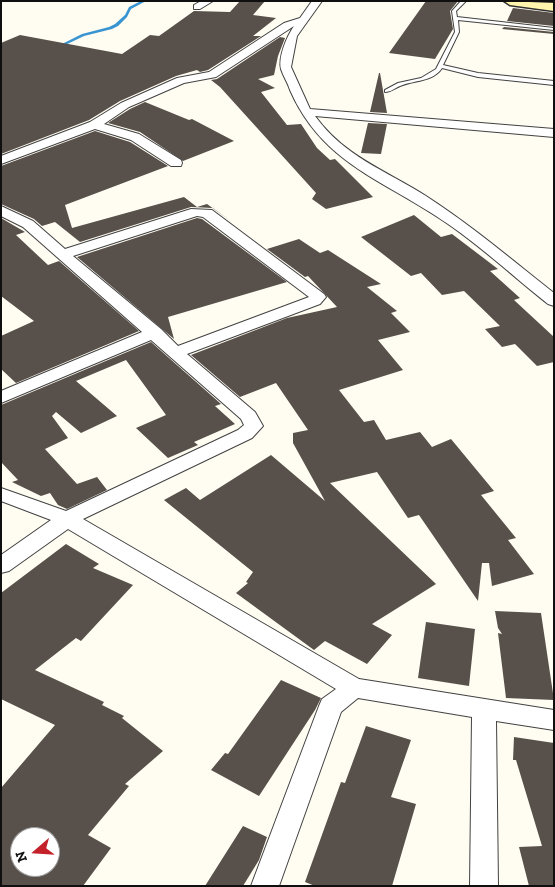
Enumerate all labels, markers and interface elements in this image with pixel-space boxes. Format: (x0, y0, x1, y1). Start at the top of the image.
north arrow (10, 827, 60, 877)
text: N (12, 849, 31, 865)

